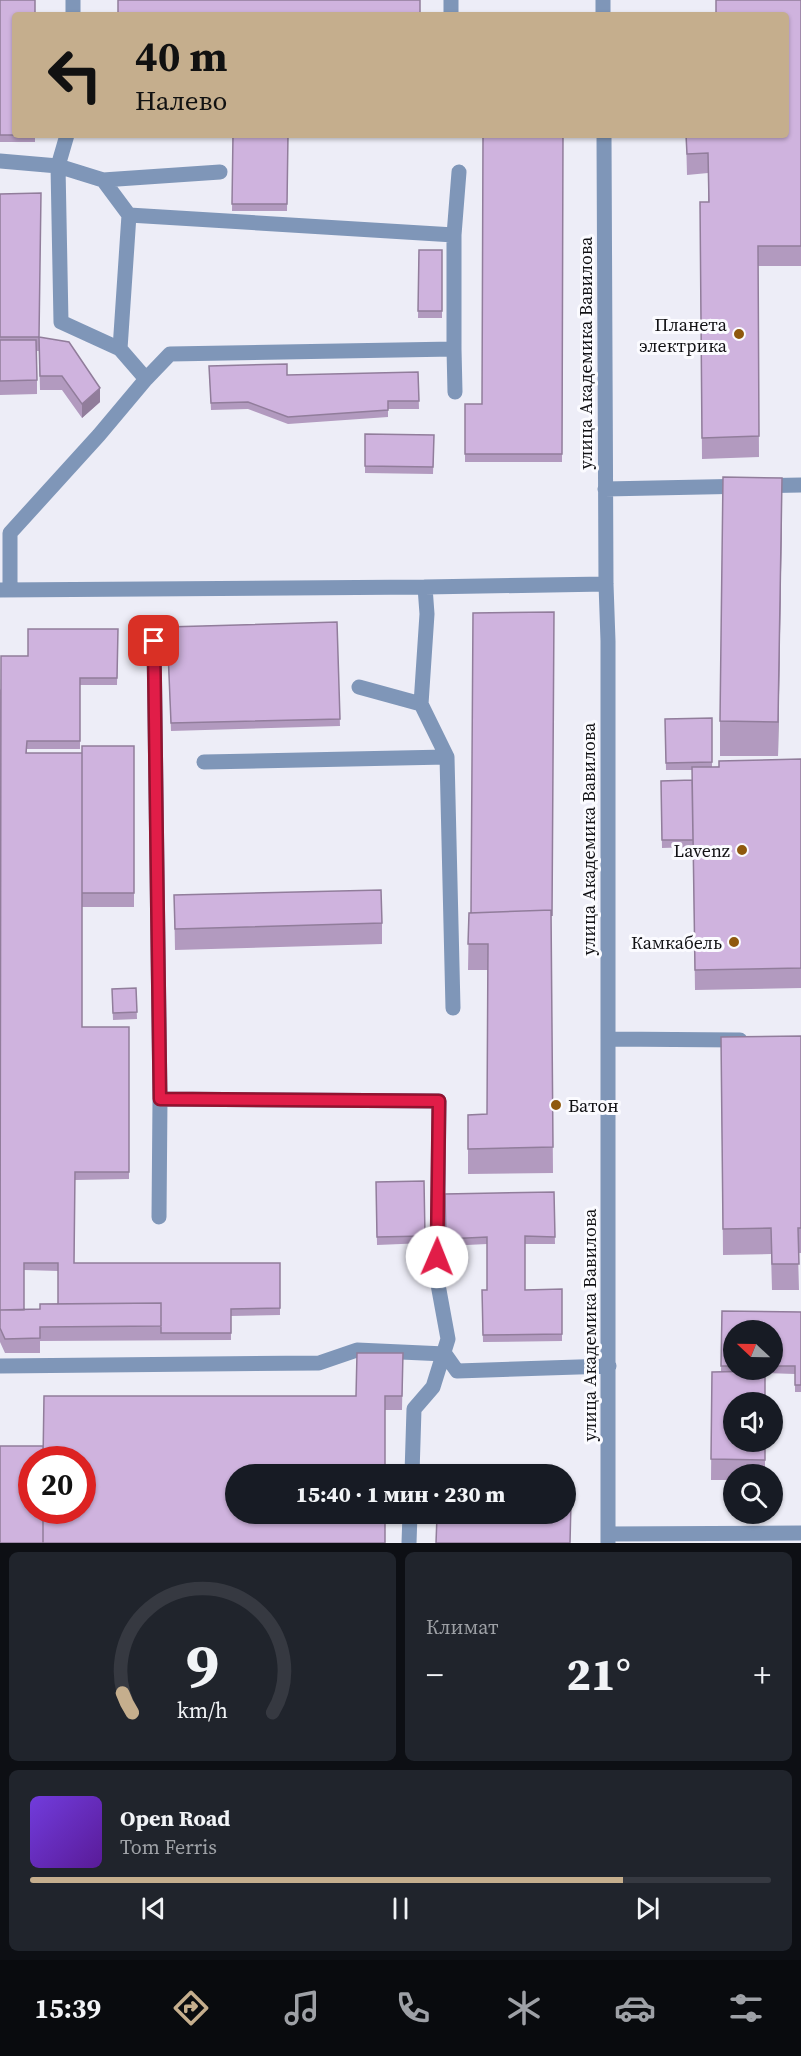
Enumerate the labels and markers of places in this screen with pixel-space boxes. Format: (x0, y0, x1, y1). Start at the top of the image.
place label: Планета электрика (639, 312, 728, 358)
marker: Планета электрика (732, 327, 746, 341)
pin (128, 615, 179, 666)
place label: Lavenz (673, 838, 730, 863)
marker: Lavenz (735, 843, 749, 857)
place label: Камкабель (631, 930, 722, 955)
marker: Камкабель (727, 935, 741, 949)
place label: Батон (568, 1093, 619, 1118)
marker: Батон (549, 1098, 563, 1112)

